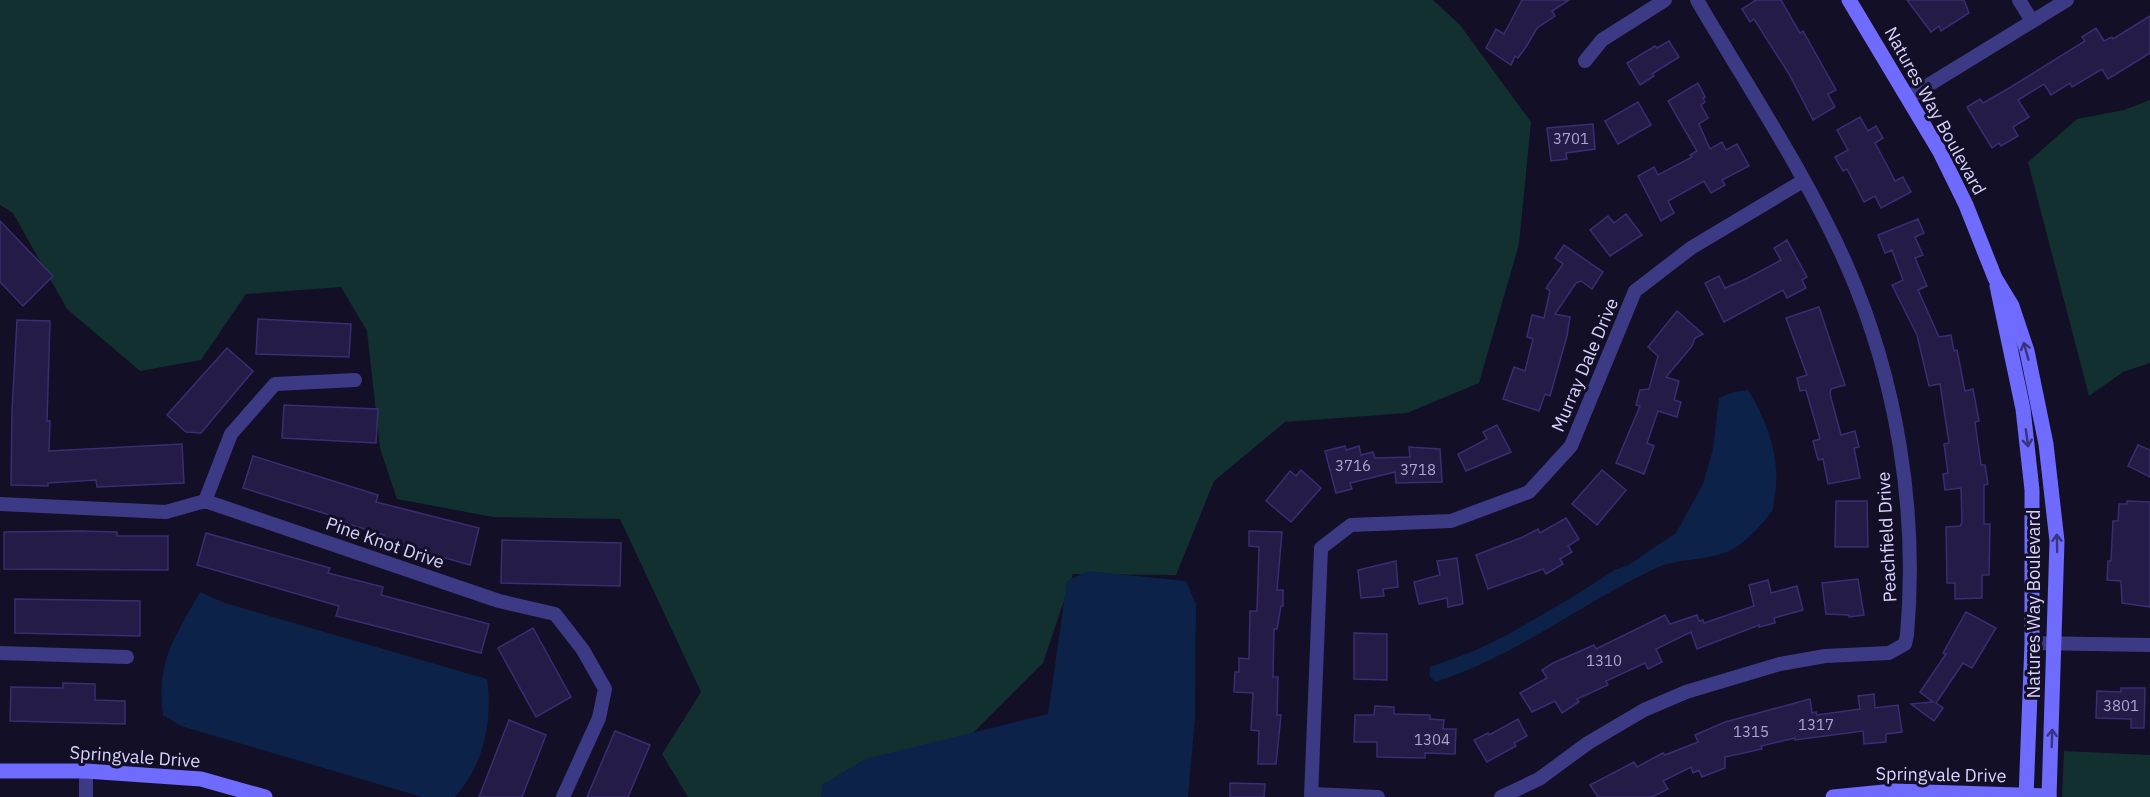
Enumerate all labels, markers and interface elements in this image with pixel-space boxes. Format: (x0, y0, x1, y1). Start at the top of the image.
street label: Natures Way Boulevard (1880, 23, 1991, 199)
house number: 3701 (1553, 129, 1589, 148)
street label: Murray Dale Drive (1546, 294, 1623, 435)
one-way arrow (2020, 342, 2031, 361)
one-way arrow (2022, 427, 2033, 447)
house number: 3716 (1335, 456, 1371, 475)
house number: 3718 (1400, 460, 1436, 479)
street label: Peachfield Drive (1872, 471, 1901, 603)
street label: Natures Way Boulevard (2022, 510, 2045, 698)
street label: Pine Knot Drive (323, 512, 447, 574)
one-way arrow (2051, 534, 2063, 553)
house number: 1310 (1586, 651, 1622, 670)
house number: 3801 (2103, 696, 2139, 715)
house number: 1317 (1798, 715, 1834, 734)
house number: 1315 (1733, 722, 1769, 741)
one-way arrow (2046, 728, 2057, 748)
house number: 1304 (1414, 730, 1450, 749)
street label: Springvale Drive (69, 740, 201, 773)
street label: Springvale Drive (1875, 762, 2007, 787)

